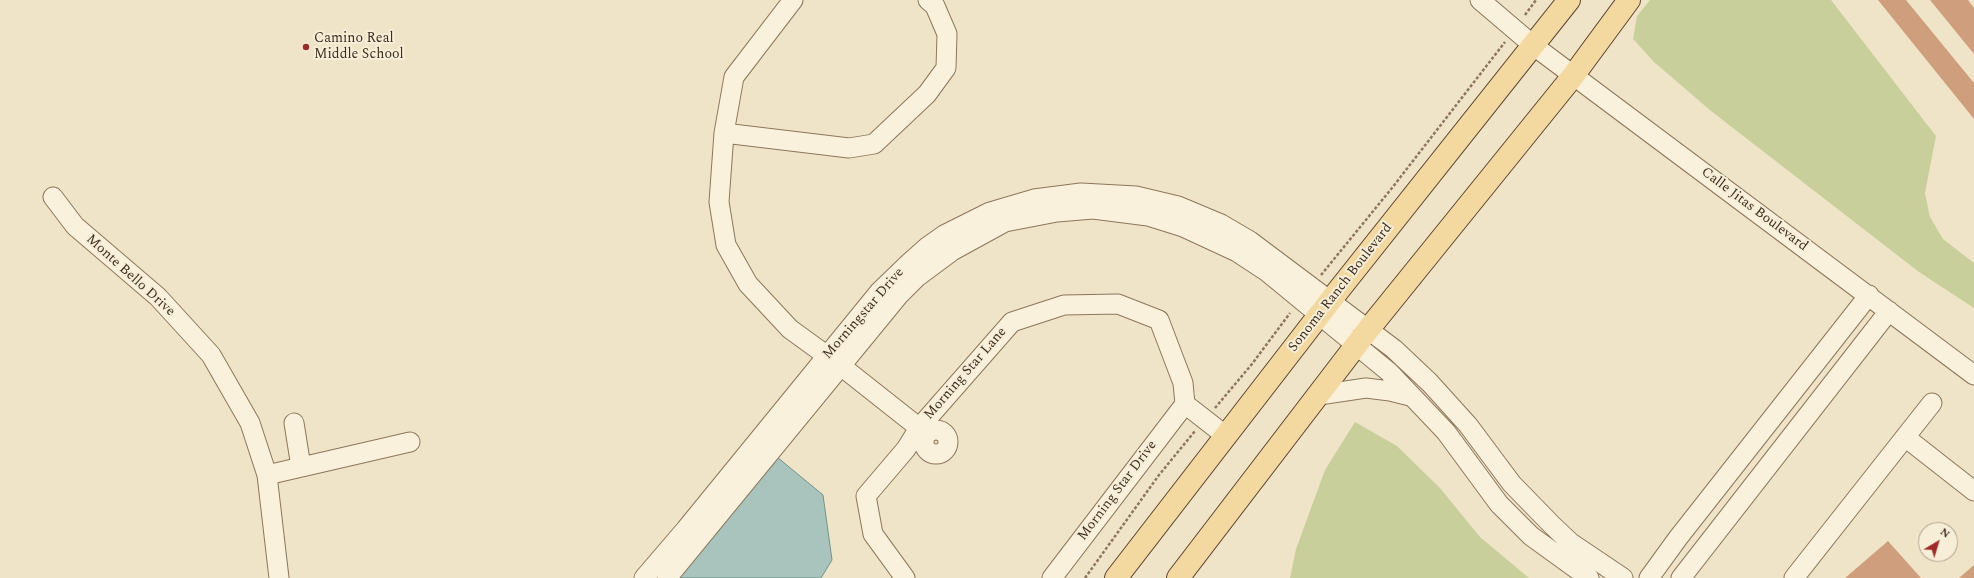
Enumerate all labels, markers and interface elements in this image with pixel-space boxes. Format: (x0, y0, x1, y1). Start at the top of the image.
place label: Camino Real Middle School (314, 31, 404, 64)
marker: Camino Real Middle School (301, 42, 311, 52)
street label: Calle Jitas Boulevard (1697, 164, 1811, 256)
street label: Sonoma Ranch Boulevard (1286, 220, 1396, 356)
street label: Monte Bello Drive (82, 232, 178, 320)
street label: Morningstar Drive (820, 265, 908, 363)
street label: Morning Star Lane (921, 324, 1011, 424)
street label: Morning Star Drive (1075, 438, 1161, 544)
north arrow (1918, 522, 1958, 562)
text: N (1936, 523, 1954, 542)

